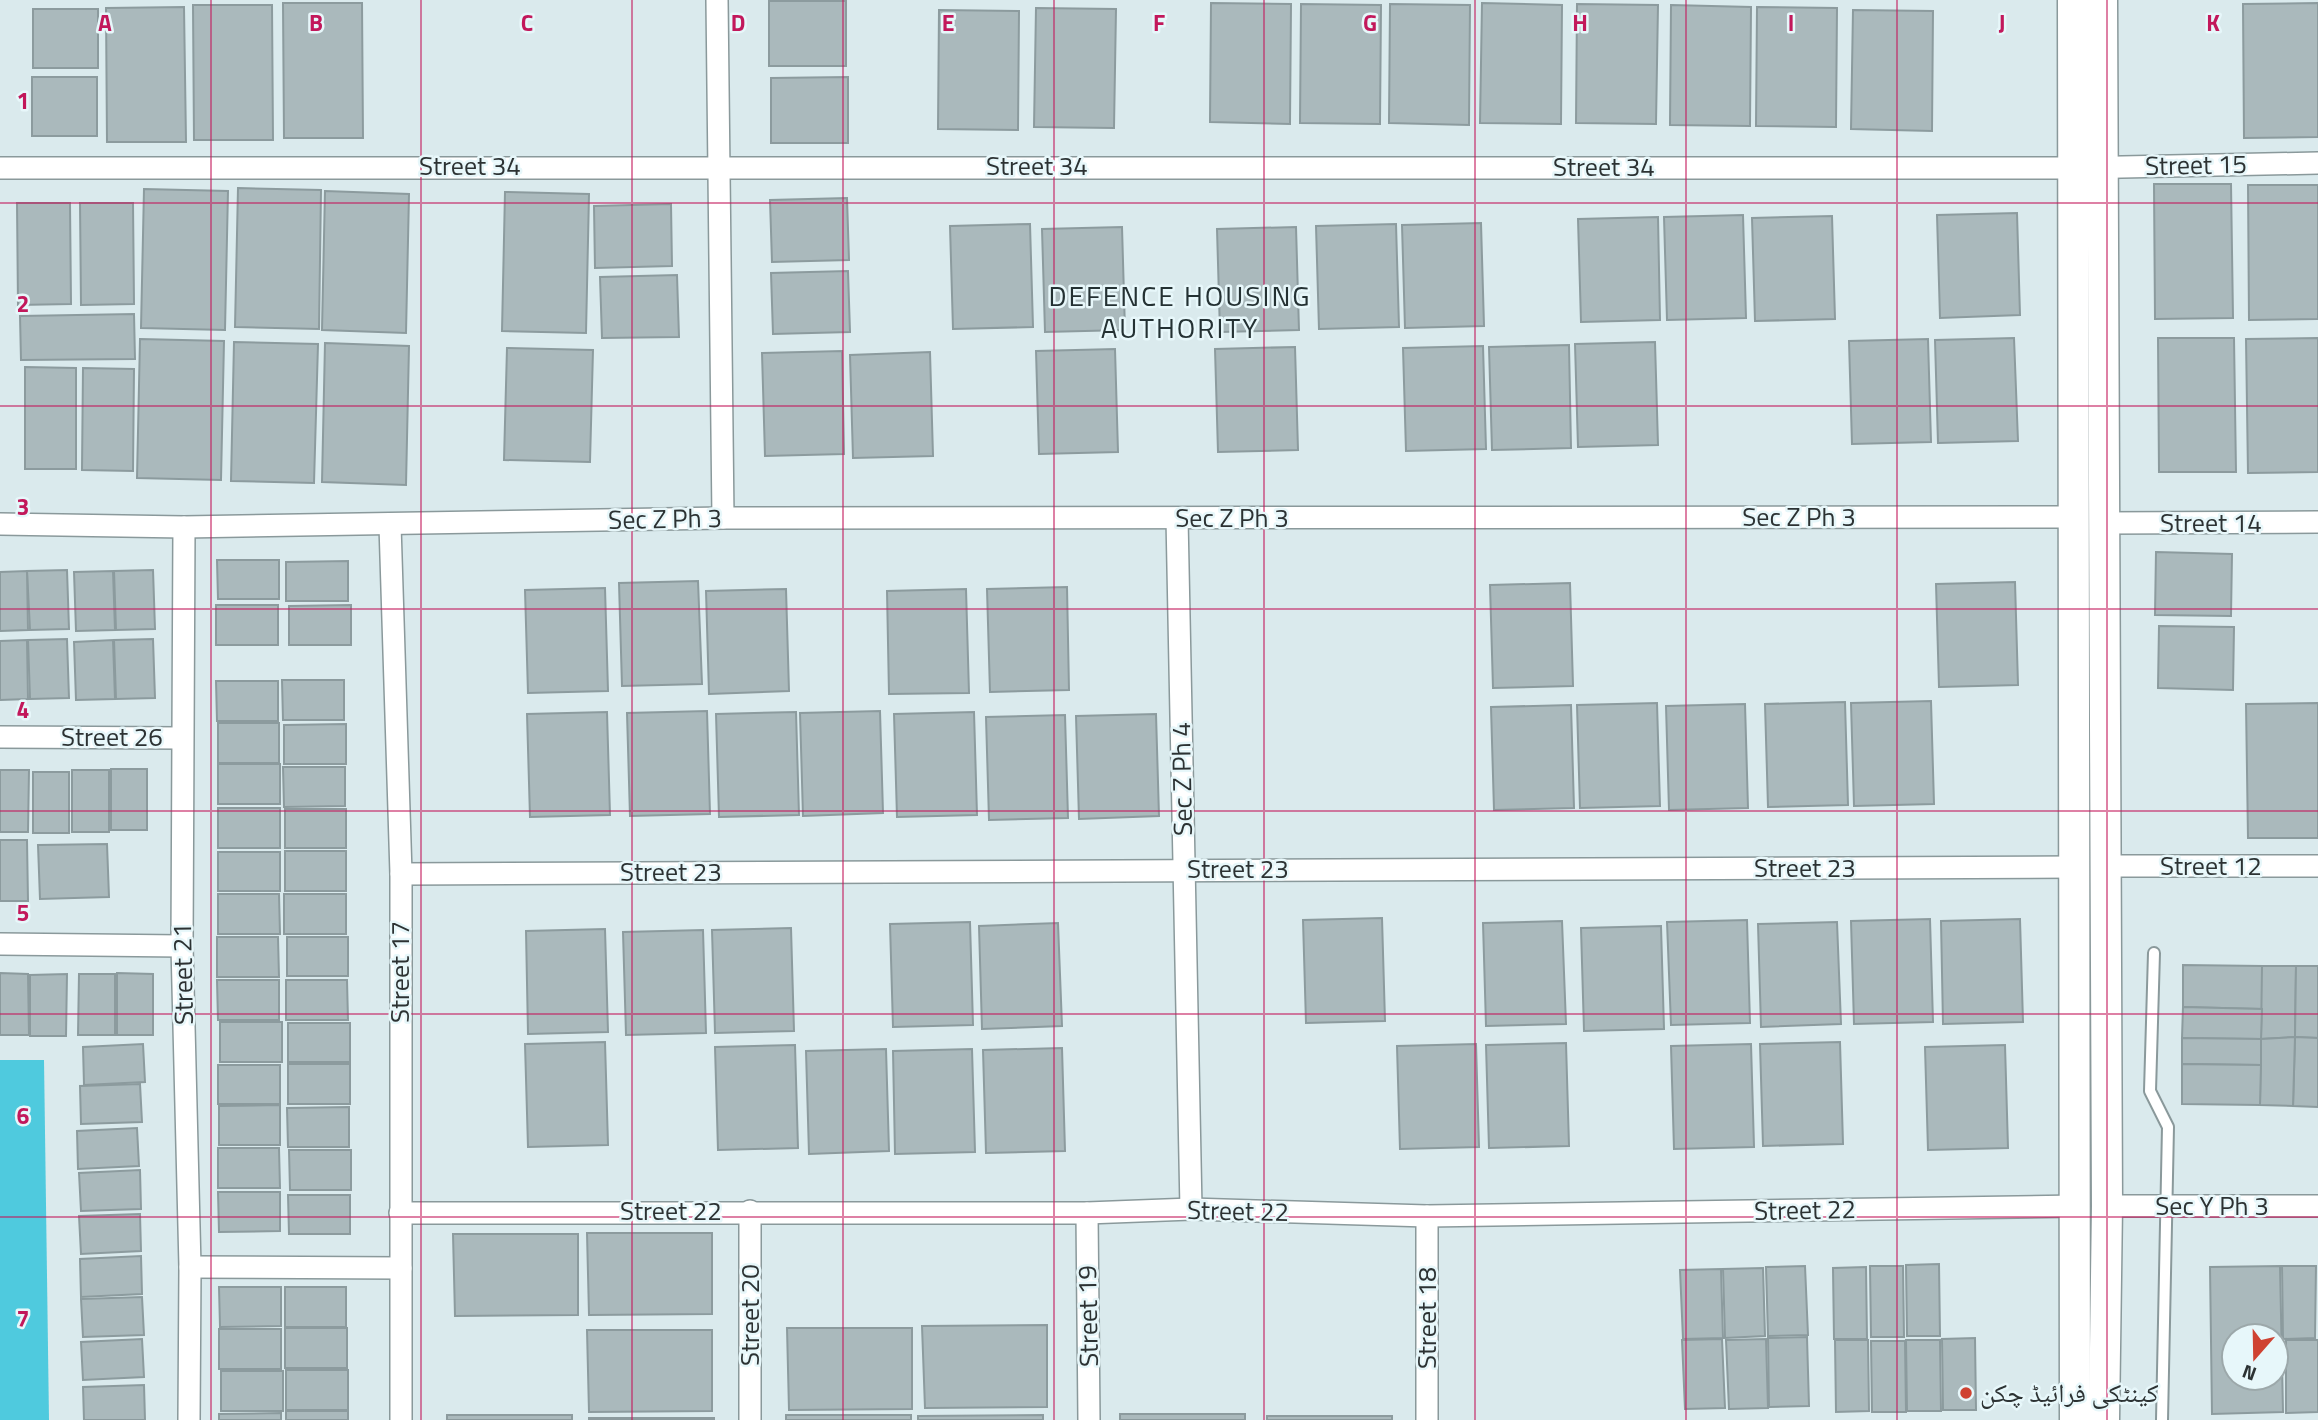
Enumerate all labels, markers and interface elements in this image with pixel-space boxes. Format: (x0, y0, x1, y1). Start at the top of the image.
text: A (98, 5, 112, 40)
text: B (309, 5, 323, 40)
text: C (521, 5, 533, 40)
text: D (731, 5, 745, 40)
text: E (942, 5, 954, 40)
text: F (1153, 5, 1165, 40)
text: G (1363, 5, 1377, 40)
text: H (1572, 5, 1588, 40)
text: I (1788, 5, 1794, 40)
text: J (1999, 5, 2005, 40)
text: K (2206, 5, 2220, 40)
text: 1 (17, 83, 29, 118)
street label: Street 15 (2145, 144, 2247, 185)
street label: Street 34 (419, 146, 521, 185)
street label: Street 34 (986, 146, 1088, 185)
street label: Street 34 (1553, 147, 1655, 186)
district label: DEFENCE HOUSING AUTHORITY (1048, 274, 1312, 349)
text: 2 (17, 286, 29, 321)
text: 3 (17, 489, 29, 524)
street label: Sec Z Ph 3 (1742, 497, 1856, 536)
street label: Sec Z Ph 3 (608, 498, 722, 539)
street label: Sec Z Ph 3 (1175, 498, 1289, 537)
street label: Street 14 (2160, 503, 2262, 542)
text: 4 (17, 692, 29, 727)
street label: Street 26 (61, 717, 163, 756)
street label: Sec Z Ph 4 (1161, 722, 1202, 836)
street label: Street 12 (2160, 846, 2262, 885)
street label: Street 23 (1754, 848, 1856, 887)
street label: Street 23 (1187, 849, 1289, 888)
street label: Street 23 (620, 852, 722, 891)
text: 5 (17, 895, 29, 930)
street label: Street 17 (380, 921, 419, 1023)
street label: Street 21 (162, 923, 203, 1025)
text: 6 (17, 1098, 30, 1133)
street label: Sec Y Ph 3 (2155, 1186, 2269, 1225)
street label: Street 22 (1754, 1189, 1856, 1230)
street label: Street 22 (1187, 1190, 1289, 1231)
street label: Street 22 (620, 1191, 722, 1230)
street label: Street 20 (730, 1264, 769, 1366)
street label: Street 19 (1067, 1265, 1108, 1367)
street label: Street 18 (1407, 1267, 1446, 1369)
text: 7 (17, 1301, 29, 1336)
north arrow (2220, 1322, 2290, 1392)
text: N (2238, 1358, 2260, 1389)
place label: کینٹکی فرائیڈ چکن (1980, 1373, 2159, 1412)
marker: کینٹکی فرائیڈ چکن (1958, 1385, 1974, 1401)

